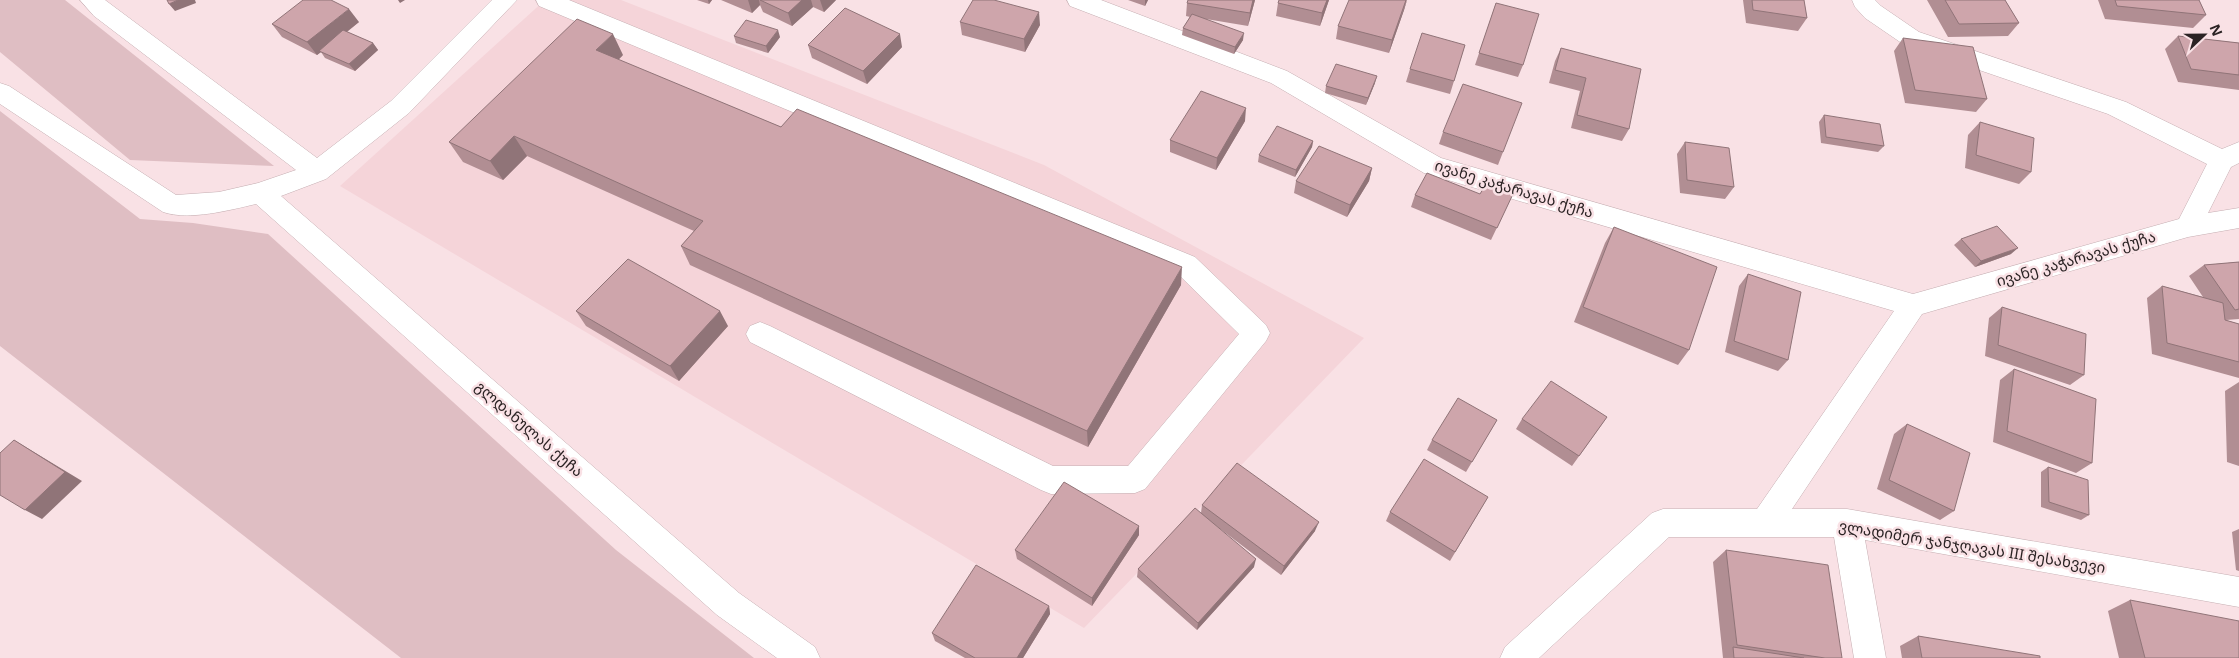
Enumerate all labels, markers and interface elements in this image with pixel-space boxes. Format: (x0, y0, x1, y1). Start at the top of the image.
north arrow (2179, 10, 2229, 60)
text: N (2206, 21, 2227, 39)
street label: ივანე კაჭარავას ქუჩა (1433, 154, 1596, 222)
street label: ივანე კაჭარავას ქუჩა (1994, 226, 2158, 290)
street label: გლდანულას ქუჩა (471, 376, 588, 481)
street label: ვლადიმერ ჯანჯღავას III შესახვევი (1837, 515, 2107, 577)

